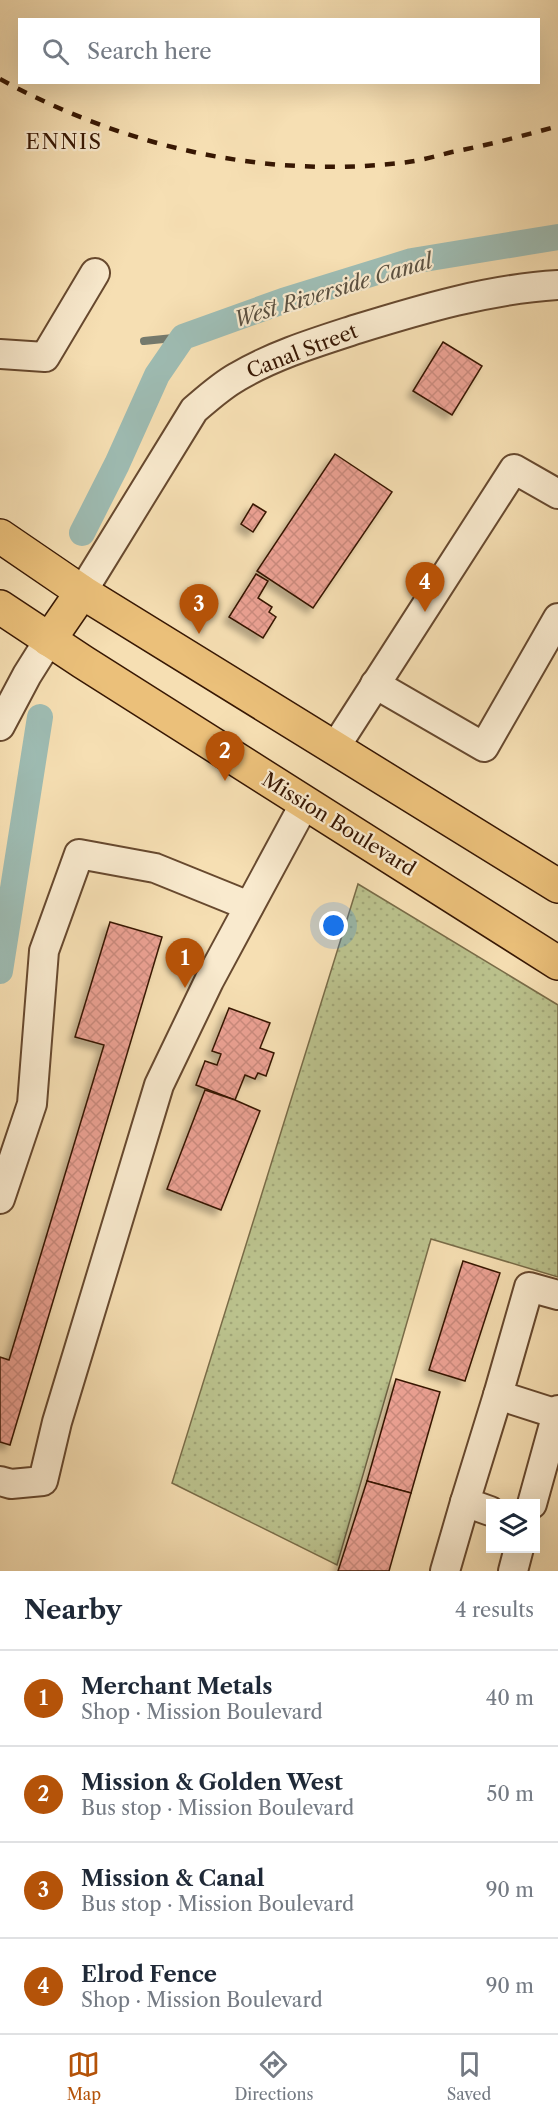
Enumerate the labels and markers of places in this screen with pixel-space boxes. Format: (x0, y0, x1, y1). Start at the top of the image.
pin: 4 (406, 562, 444, 612)
pin: 3 (180, 584, 218, 634)
pin: 2 (206, 732, 244, 781)
pin: 1 (166, 938, 204, 988)

